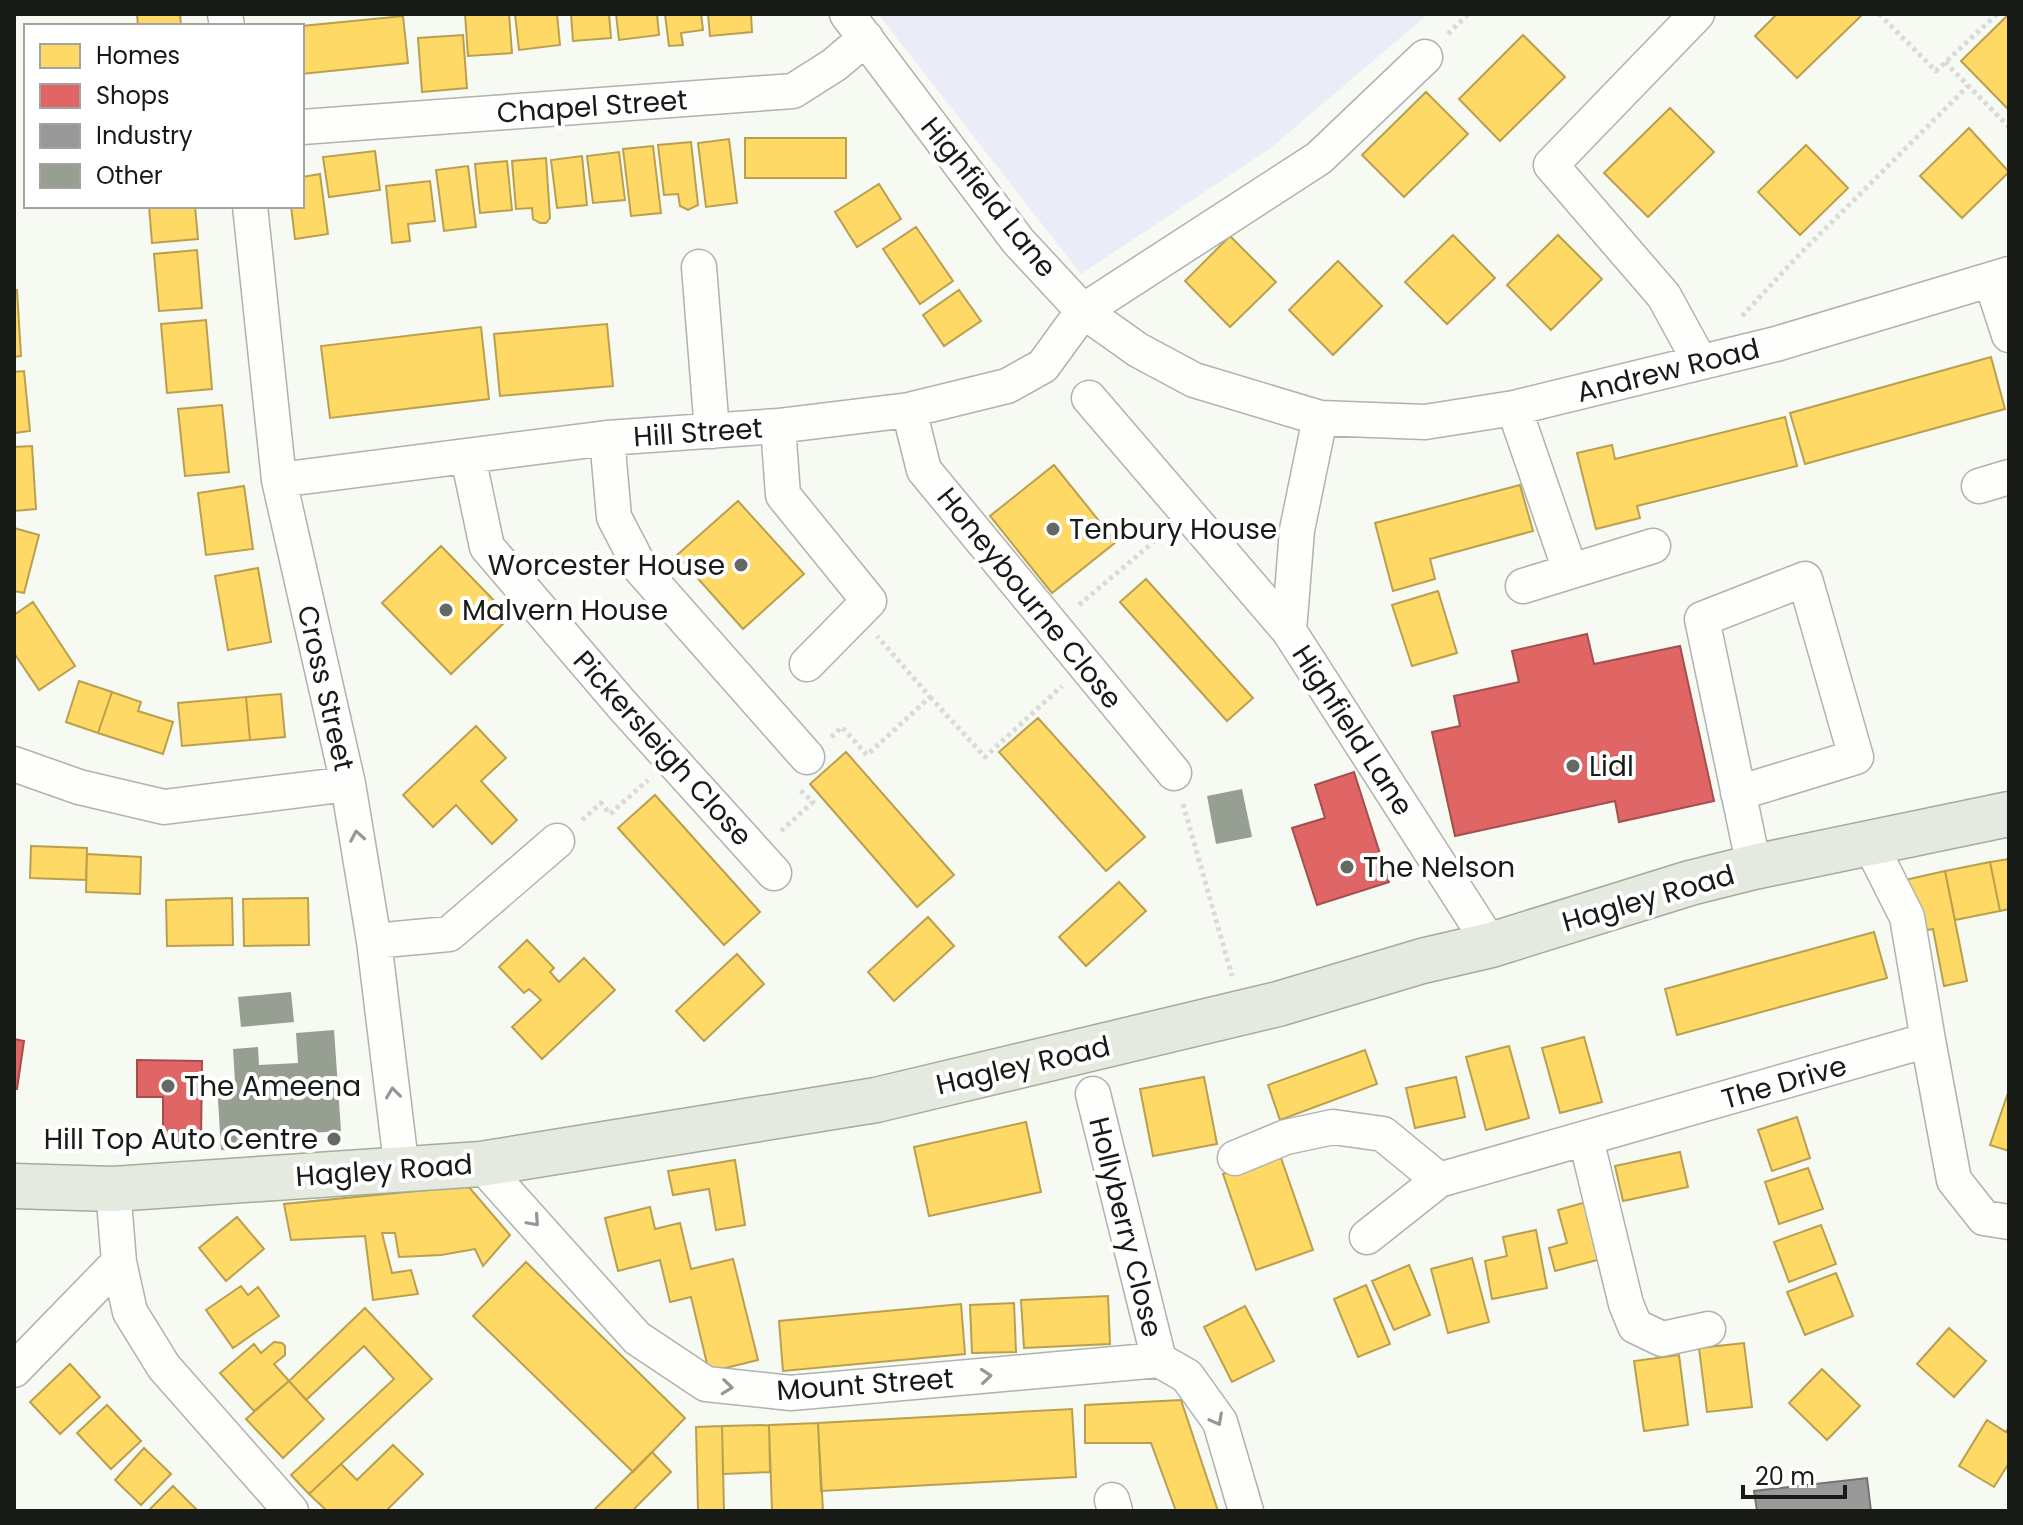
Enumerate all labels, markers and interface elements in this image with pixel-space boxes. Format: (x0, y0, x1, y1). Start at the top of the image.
legend (24, 24, 304, 208)
text: Homes (96, 39, 180, 72)
text: Shops (96, 79, 170, 112)
street label: Chapel Street (495, 80, 689, 133)
street label: Highfield Lane (912, 109, 1065, 286)
text: Industry (96, 119, 193, 152)
text: Other (96, 159, 163, 192)
street label: Andrew Road (1573, 329, 1763, 412)
street label: Hill Street (632, 409, 764, 456)
street label: Honeybourne Close (928, 479, 1131, 717)
place label: Tenbury House (1069, 510, 1277, 549)
marker: Tenbury House (1044, 520, 1062, 538)
place label: Worcester House (488, 546, 725, 585)
marker: Worcester House (732, 556, 750, 574)
place label: Malvern House (462, 591, 668, 630)
marker: Malvern House (437, 601, 455, 619)
street label: Cross Street (288, 602, 363, 775)
street label: Highfield Lane (1283, 637, 1422, 823)
street label: Pickersleigh Close (564, 642, 761, 855)
place label: Lidl (1589, 747, 1634, 786)
marker: Lidl (1564, 757, 1582, 775)
one-way arrow (349, 829, 366, 843)
place label: The Nelson (1363, 848, 1515, 887)
street label: Hagley Road (1557, 855, 1739, 942)
marker: The Nelson (1338, 858, 1356, 876)
street label: Hagley Road (932, 1027, 1114, 1104)
street label: The Drive (1717, 1046, 1851, 1119)
place label: The Ameena (184, 1067, 361, 1106)
marker: The Ameena (159, 1077, 177, 1095)
one-way arrow (384, 1086, 401, 1099)
street label: Hollyberry Close (1079, 1113, 1172, 1341)
place label: Hill Top Auto Centre (44, 1120, 318, 1159)
marker: Hill Top Auto Centre (325, 1130, 343, 1148)
street label: Hagley Road (294, 1145, 474, 1196)
one-way arrow (524, 1212, 538, 1227)
street label: Mount Street (775, 1359, 955, 1410)
one-way arrow (980, 1367, 993, 1384)
one-way arrow (721, 1378, 734, 1395)
one-way arrow (1207, 1412, 1222, 1427)
scale bar (1743, 1449, 1845, 1499)
text: 20 m (1755, 1460, 1815, 1493)

